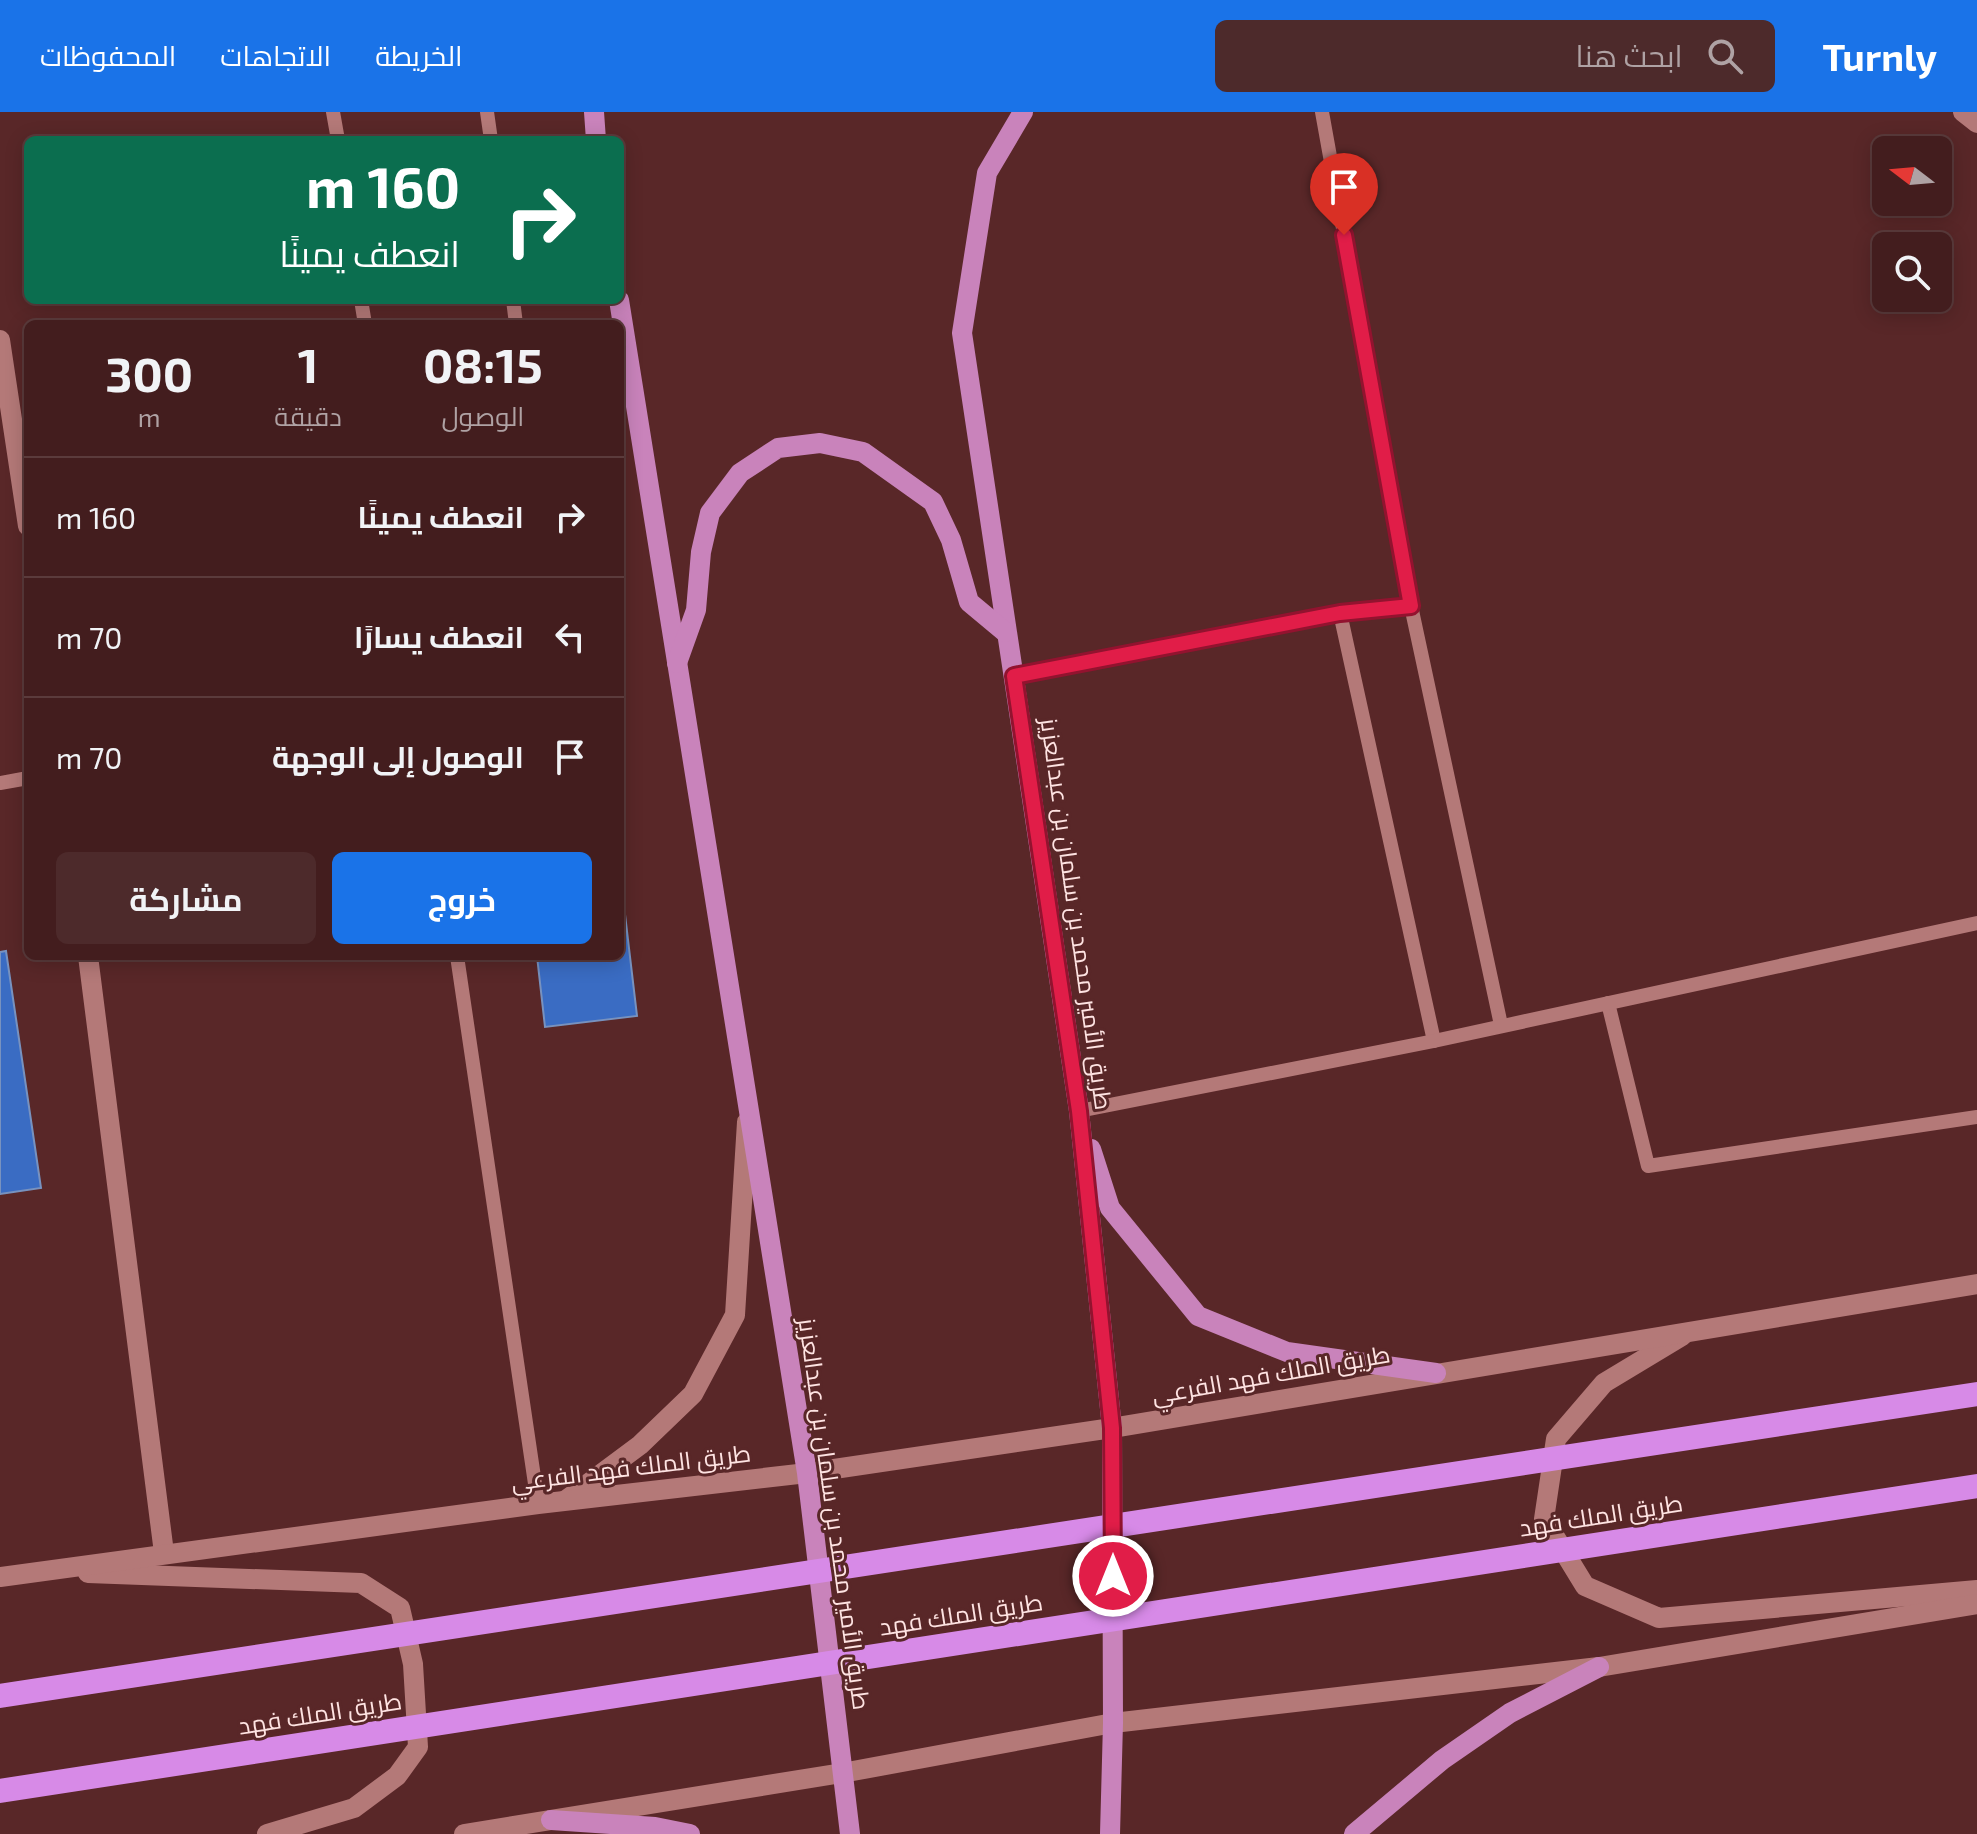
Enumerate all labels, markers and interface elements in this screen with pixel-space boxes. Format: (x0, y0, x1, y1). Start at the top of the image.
search box (1215, 20, 1775, 92)
text: Turnly (1823, 33, 1937, 79)
icon: search (1703, 34, 1747, 78)
text: ابحث هنا (1576, 37, 1683, 73)
text: المحفوظات (40, 38, 176, 72)
text: الاتجاهات (220, 38, 331, 72)
text: الخريطة (375, 38, 463, 72)
north arrow (1872, 136, 1952, 216)
map controls (1872, 136, 1952, 312)
text: 160 m (306, 152, 460, 219)
pin (1310, 153, 1378, 235)
icon: arrive (1322, 165, 1366, 209)
icon: right (488, 168, 592, 272)
text: انعطف يمينًا (279, 231, 460, 274)
button: search (1872, 232, 1952, 312)
text: 1 (298, 335, 318, 393)
text: 08:15 (423, 335, 543, 393)
text: 300 (105, 344, 193, 402)
text: دقيقة (274, 400, 342, 431)
text: الوصول (442, 400, 524, 431)
text: m (138, 401, 161, 432)
icon: right (548, 495, 592, 539)
text: انعطف يمينًا (358, 498, 524, 534)
text: 160 m (56, 499, 136, 535)
icon: left (548, 615, 592, 659)
text: انعطف يسارًا (354, 618, 524, 654)
text: 70 m (56, 619, 122, 655)
street label: طريق الأمير محمد بن سلمان بن عبدالعزيز (1033, 714, 1119, 1112)
icon: arrive (548, 735, 592, 779)
text: الوصول إلى الوجهة (272, 738, 524, 774)
text: 70 m (56, 739, 122, 775)
button: مشاركة (56, 852, 316, 944)
button: خروج (332, 852, 592, 944)
street label: طريق الأمير محمد بن سلمان بن عبدالعزيز (791, 1314, 877, 1712)
street label: طريق الملك فهد الفرعي (1149, 1338, 1393, 1415)
street label: طريق الملك فهد الفرعي (509, 1437, 753, 1502)
street label: طريق الملك فهد (1517, 1487, 1685, 1544)
position arrow (1071, 1534, 1155, 1618)
street label: طريق الملك فهد (877, 1586, 1045, 1643)
street label: طريق الملك فهد (236, 1685, 404, 1742)

